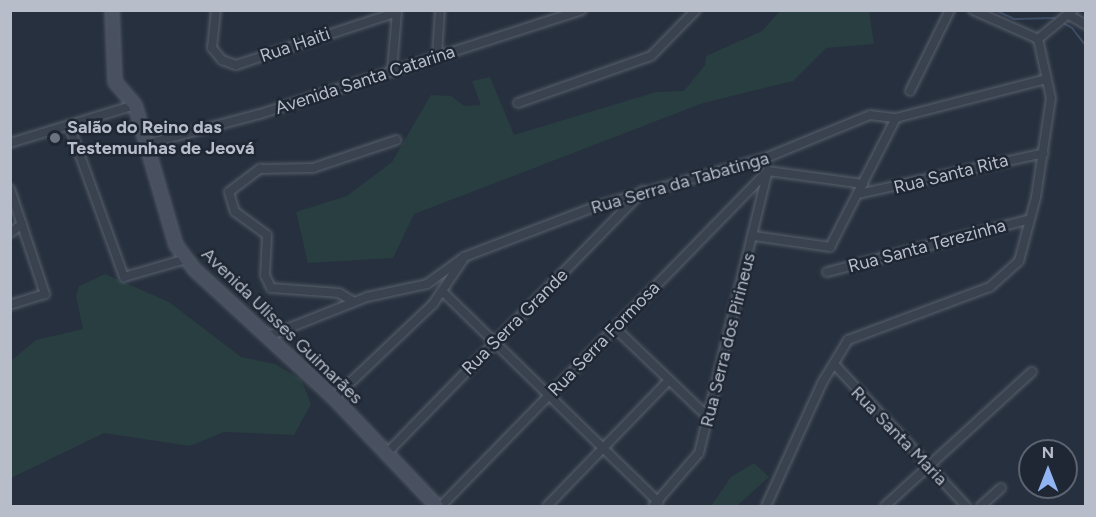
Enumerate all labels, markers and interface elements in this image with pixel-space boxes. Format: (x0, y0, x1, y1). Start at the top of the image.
street label: Rua Haiti (257, 23, 333, 67)
street label: Avenida Santa Catarina (272, 41, 458, 119)
place label: Salão do Reino das Testemunhas de Jeová (67, 117, 255, 160)
marker: Salão do Reino das Testemunhas de Jeová (48, 131, 62, 145)
street label: Rua Serra da Tabatinga (588, 147, 772, 219)
street label: Rua Santa Rita (892, 149, 1010, 199)
street label: Rua Santa Terezinha (846, 215, 1008, 277)
street label: Avenida Ulisses Guimarães (197, 243, 367, 409)
street label: Rua Serra dos Pirineus (696, 251, 760, 429)
street label: Rua Serra Grande (458, 265, 572, 379)
street label: Rua Serra Formosa (544, 277, 664, 401)
street label: Rua Santa Maria (846, 382, 952, 490)
north arrow (1018, 439, 1078, 499)
text: N (1042, 443, 1054, 462)

